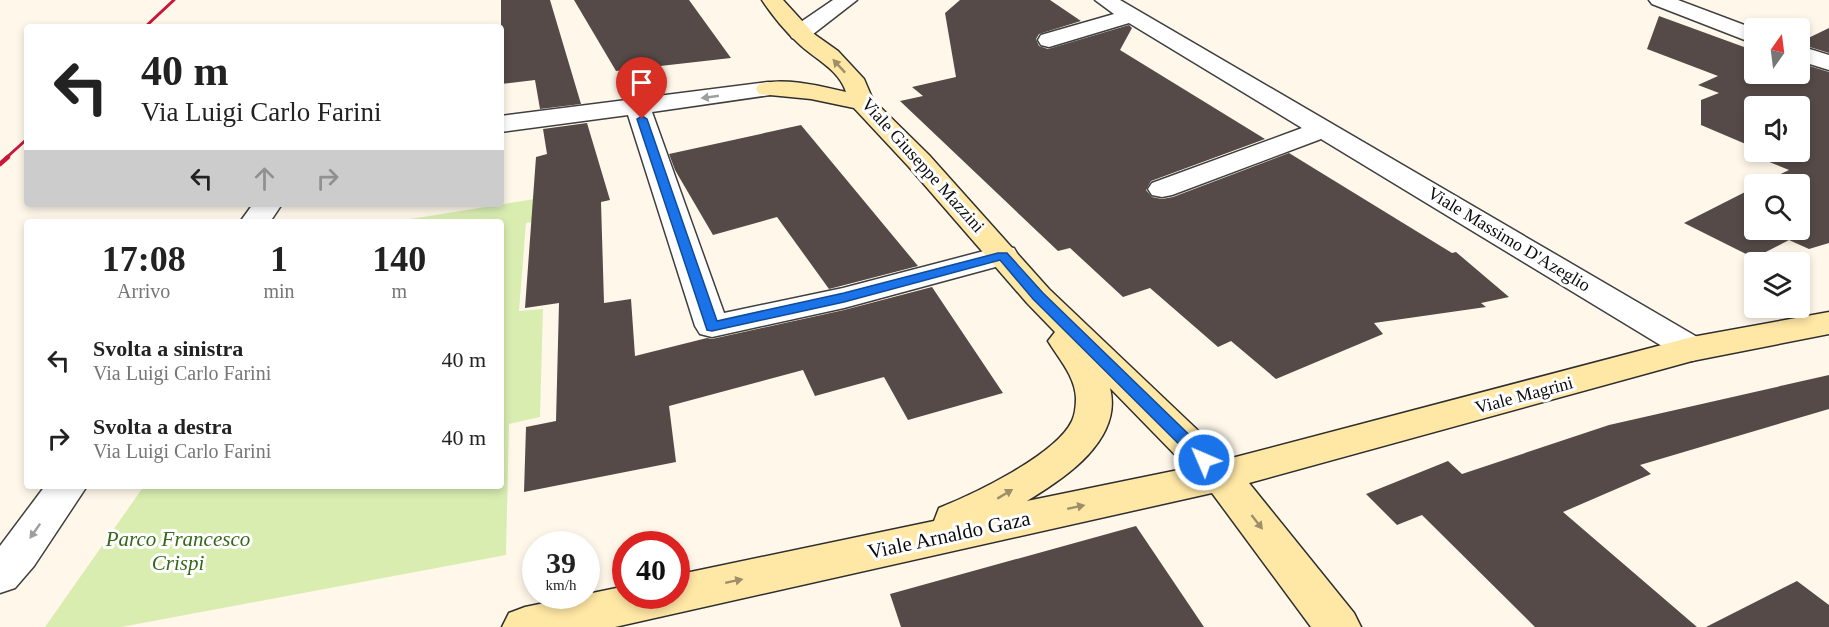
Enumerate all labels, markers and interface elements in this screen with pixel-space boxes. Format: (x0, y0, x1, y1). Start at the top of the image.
north arrow (1744, 18, 1810, 84)
map controls (1744, 18, 1810, 318)
icon: left (42, 48, 120, 126)
text: 40 m (141, 48, 229, 94)
pin (616, 57, 667, 119)
one-way arrow (833, 59, 847, 73)
icon: arrive (625, 66, 658, 99)
one-way arrow (700, 93, 719, 102)
street label: Viale Giuseppe Mazzini (857, 94, 989, 236)
button: sound (1744, 96, 1810, 162)
text: Via Luigi Carlo Farini (141, 97, 382, 127)
icon: left (185, 162, 218, 195)
icon: ahead (248, 162, 281, 195)
icon: right (311, 162, 344, 195)
button: search (1744, 174, 1810, 240)
street label: Viale Massimo D'Azeglio (1424, 182, 1594, 296)
text: 17:08 (102, 239, 186, 279)
text: 1 (270, 239, 288, 279)
text: 140 (372, 239, 426, 279)
button: layers (1744, 252, 1810, 318)
text: Arrivo (117, 280, 170, 302)
text: min (263, 280, 295, 302)
text: m (392, 280, 407, 302)
text: Svolta a sinistra (93, 336, 243, 361)
icon: left (42, 344, 75, 377)
text: 40 m (441, 347, 486, 372)
text: Via Luigi Carlo Farini (93, 362, 271, 384)
street label: Viale Magrini (1473, 372, 1575, 418)
text: Svolta a destra (93, 414, 232, 439)
icon: right (42, 422, 75, 455)
text: 40 m (441, 425, 486, 450)
position arrow (1172, 428, 1236, 492)
text: Via Luigi Carlo Farini (93, 440, 271, 462)
one-way arrow (997, 488, 1013, 499)
one-way arrow (1067, 502, 1086, 511)
street label: Viale Arnaldo Gaza (866, 506, 1033, 564)
one-way arrow (1250, 515, 1262, 530)
one-way arrow (29, 523, 41, 539)
park label: Parco Francesco Crispi (105, 527, 250, 575)
speed limit sign: 40 (612, 531, 690, 609)
text: 39 (546, 546, 576, 579)
one-way arrow (724, 576, 743, 586)
text: km/h (546, 577, 576, 593)

